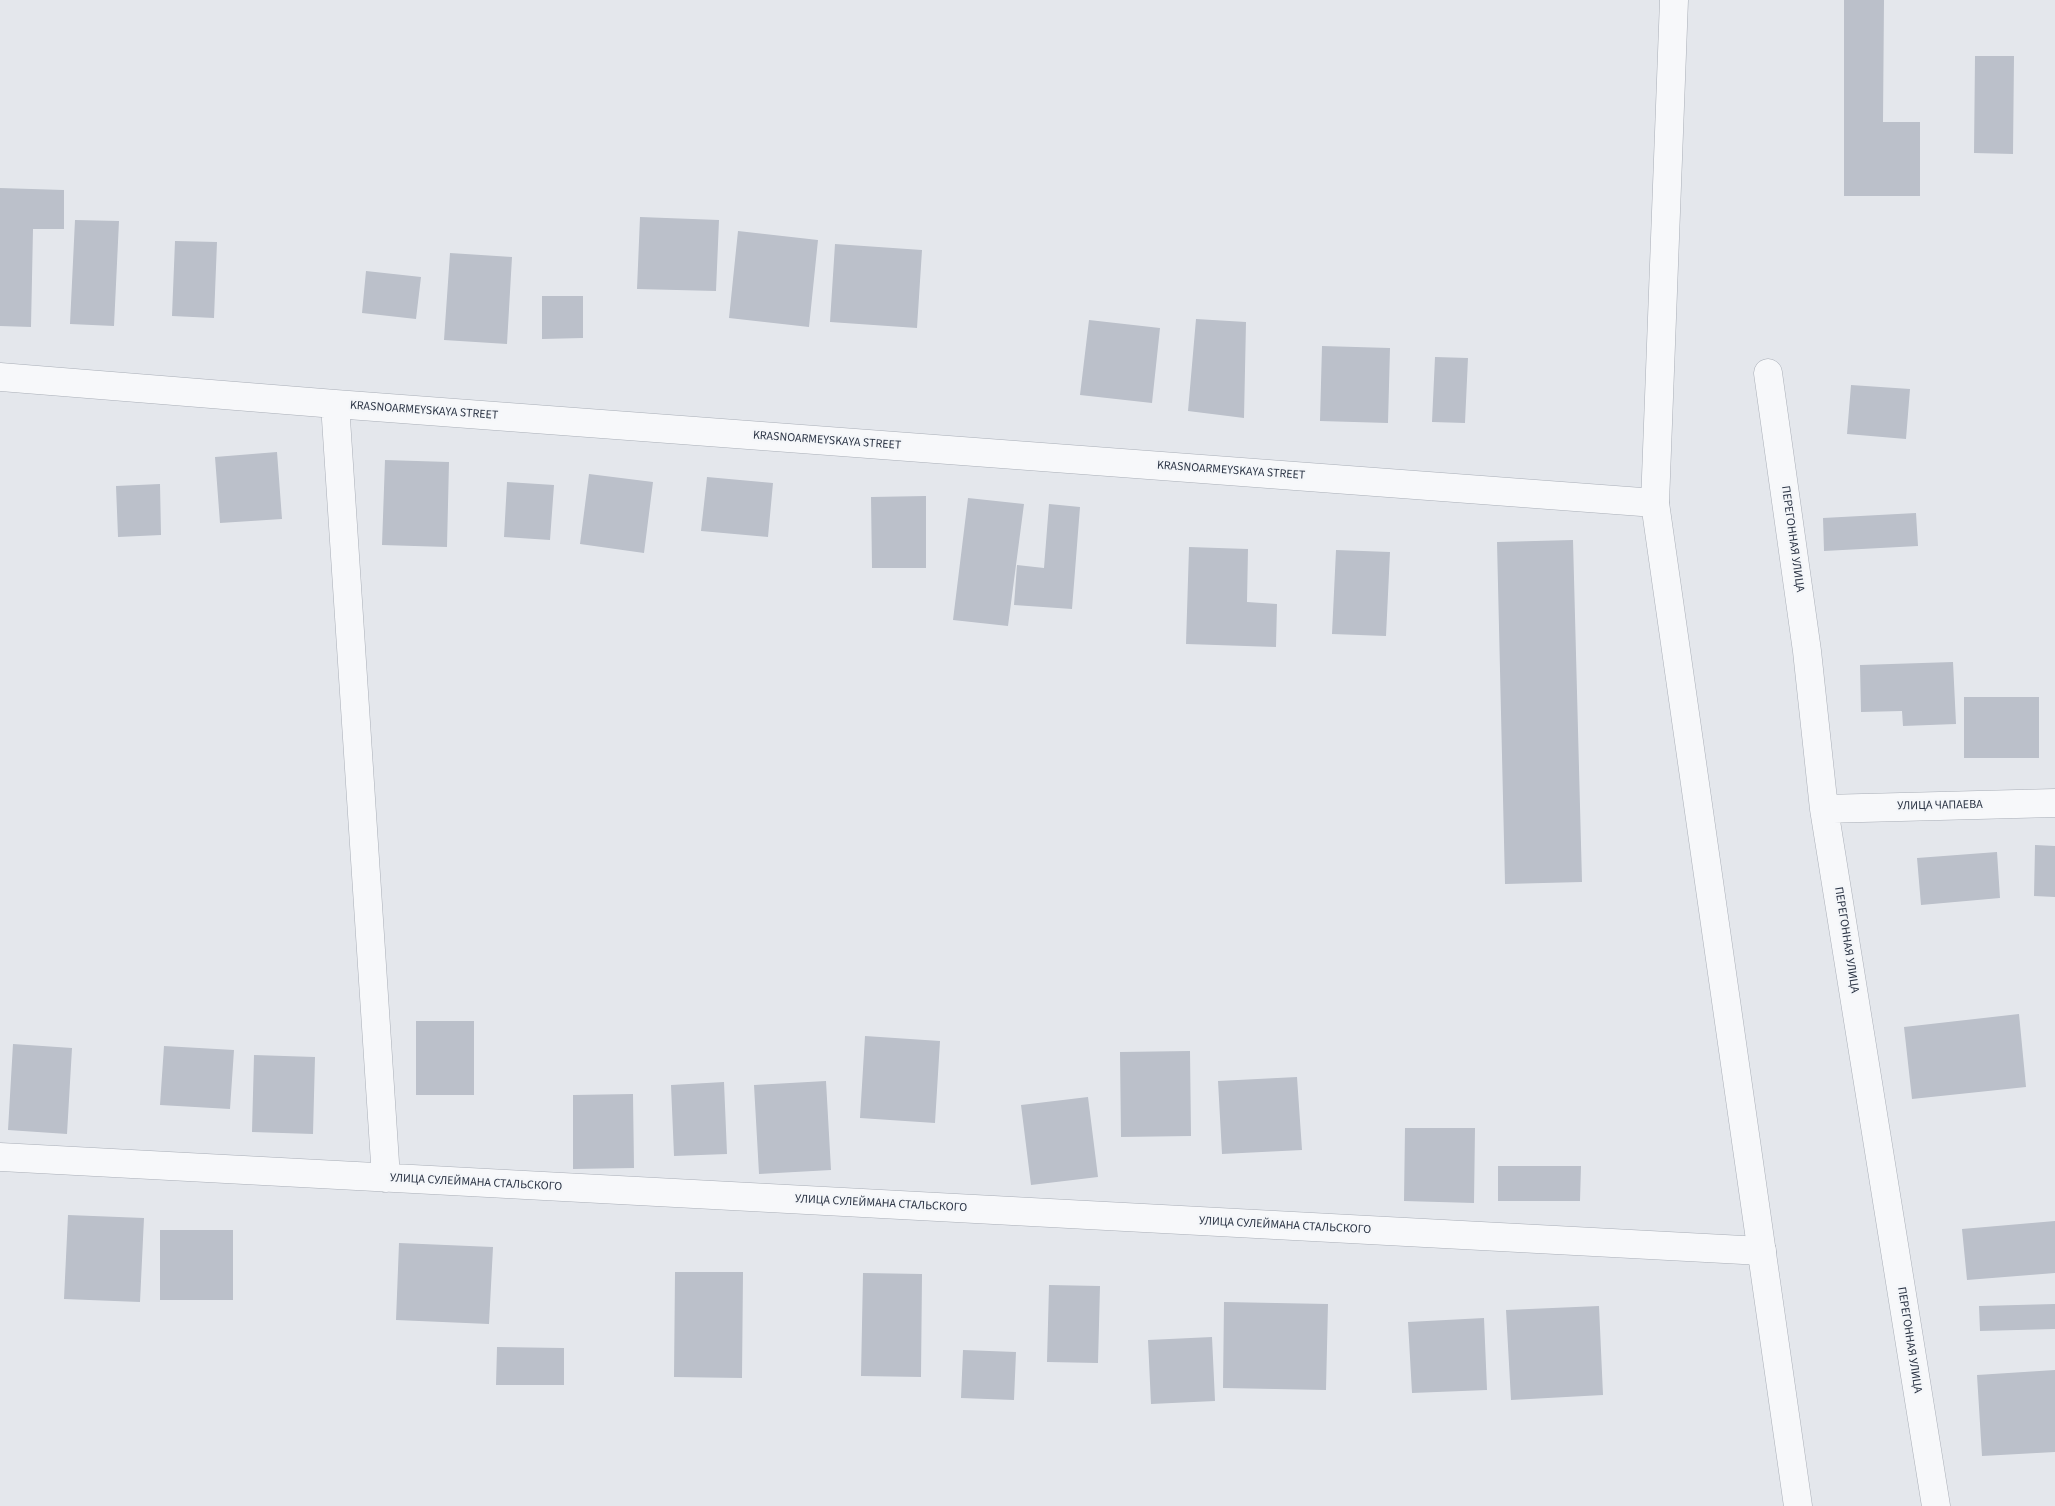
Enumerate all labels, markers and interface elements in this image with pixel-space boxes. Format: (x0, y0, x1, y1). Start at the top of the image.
street label: KRASNOARMEYSKAYA STREET (349, 399, 499, 423)
street label: KRASNOARMEYSKAYA STREET (752, 429, 902, 453)
street label: KRASNOARMEYSKAYA STREET (1156, 459, 1306, 483)
street label: ПЕРЕГОННАЯ УЛИЦА (1777, 485, 1807, 593)
street label: УЛИЦА ЧАПАЕВА (1897, 798, 1983, 814)
street label: ПЕРЕГОННАЯ УЛИЦА (1830, 886, 1862, 994)
street label: УЛИЦА СУЛЕЙМАНА СТАЛЬСКОГО (390, 1171, 562, 1195)
street label: УЛИЦА СУЛЕЙМАНА СТАЛЬСКОГО (795, 1192, 967, 1216)
street label: УЛИЦА СУЛЕЙМАНА СТАЛЬСКОГО (1199, 1214, 1371, 1238)
street label: ПЕРЕГОННАЯ УЛИЦА (1893, 1286, 1925, 1394)

